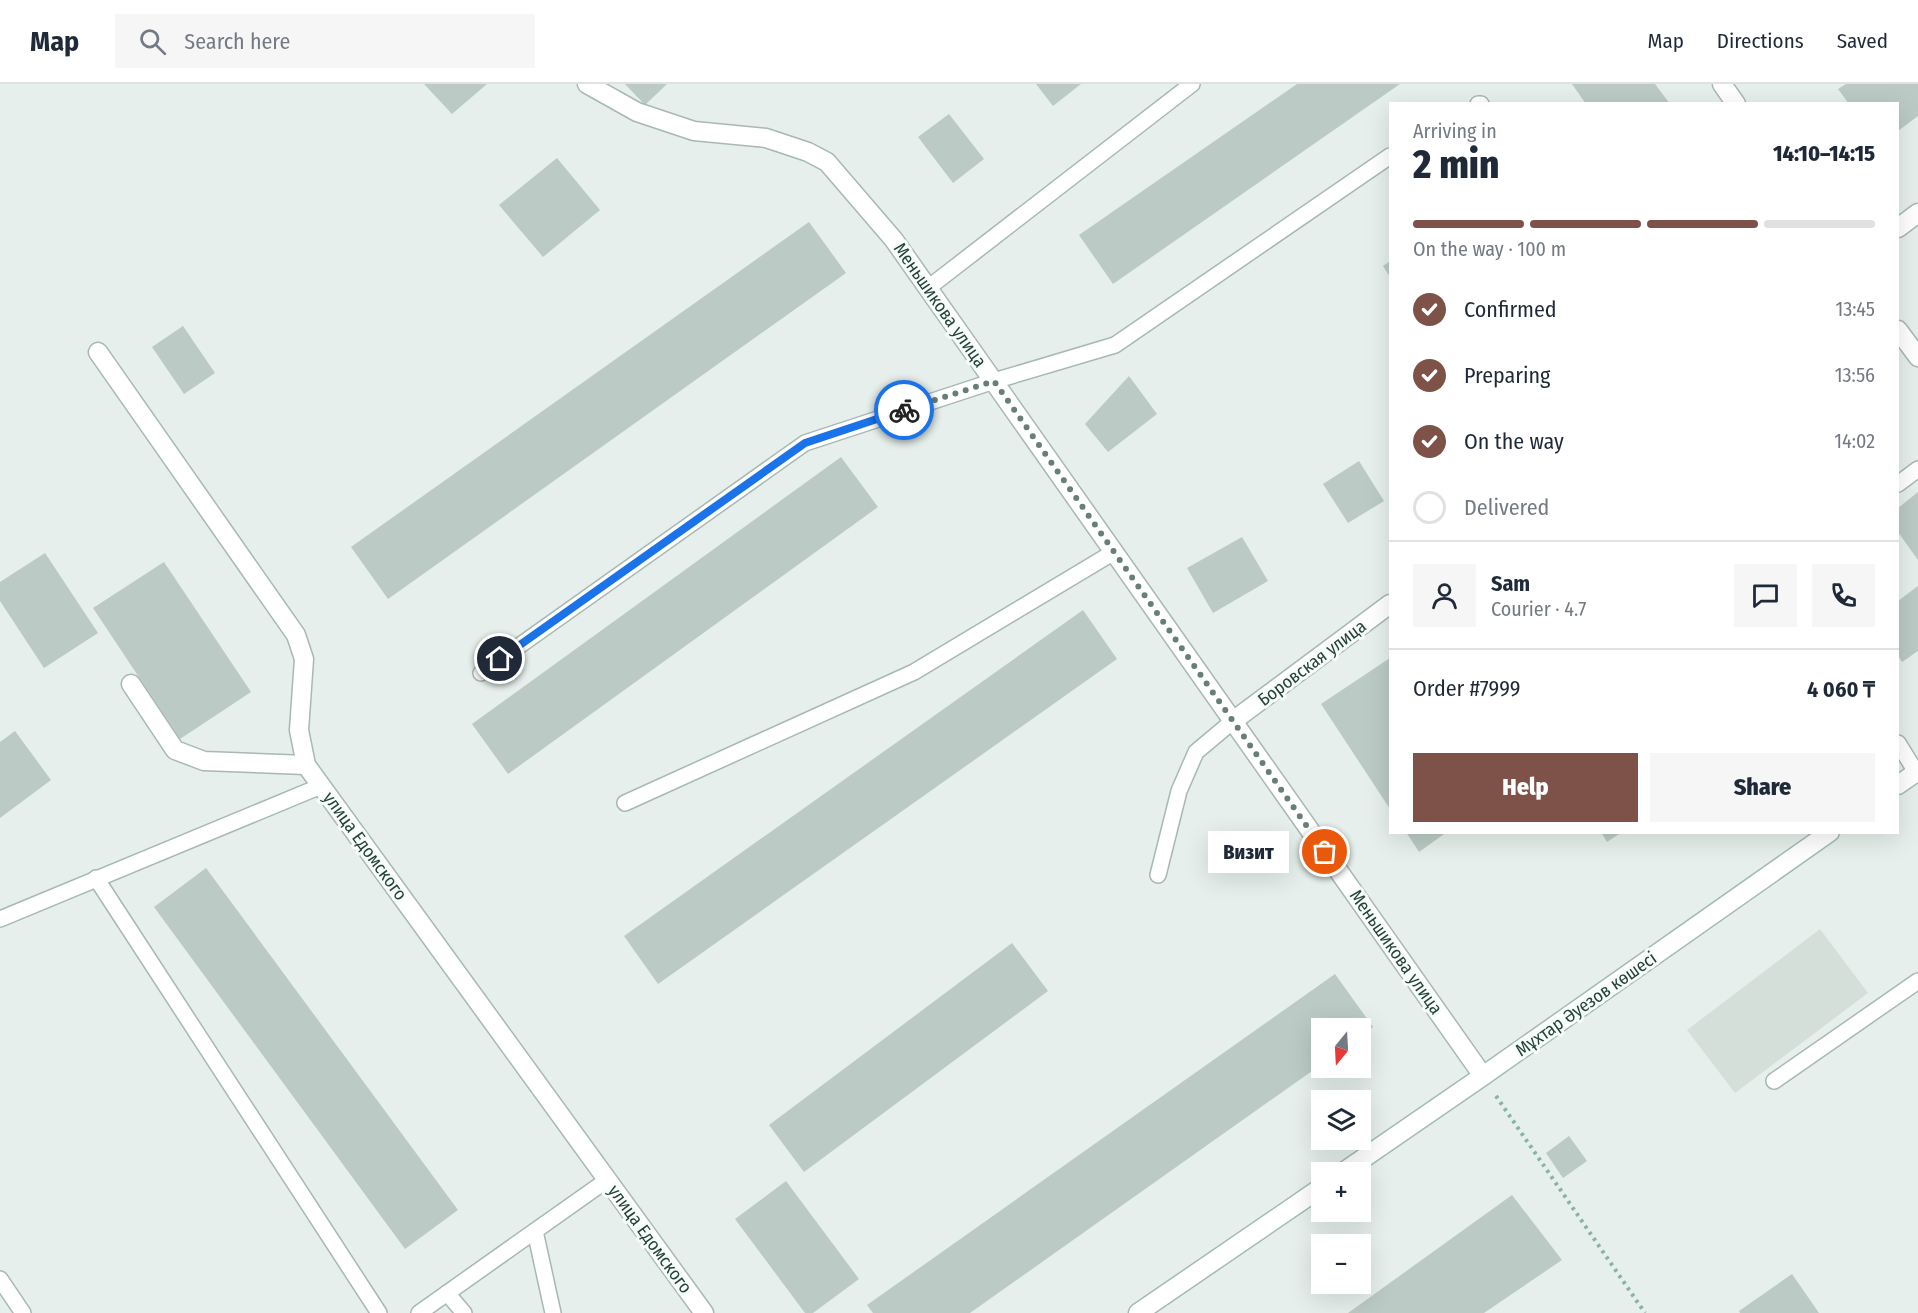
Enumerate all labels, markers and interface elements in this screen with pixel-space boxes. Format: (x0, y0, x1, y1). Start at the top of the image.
search box (115, 14, 535, 68)
text: Map (30, 25, 79, 58)
icon: search (136, 25, 169, 58)
text: Search here (184, 28, 290, 55)
text: Map (1647, 28, 1684, 54)
text: Directions (1717, 28, 1804, 54)
text: Saved (1837, 28, 1888, 54)
text: Arriving in (1413, 119, 1497, 143)
text: 14:10–14:15 (1773, 140, 1875, 167)
text: 2 min (1413, 142, 1499, 188)
text: On the way · 100 m (1413, 237, 1566, 261)
street label: Меньшикова улица (889, 239, 991, 372)
icon: check (1413, 293, 1446, 326)
text: Confirmed (1464, 296, 1557, 323)
text: 13:45 (1835, 297, 1875, 321)
icon: check (1413, 359, 1446, 392)
text: Preparing (1464, 362, 1550, 389)
text: 13:56 (1835, 363, 1875, 387)
courier (874, 380, 934, 440)
icon: bike (888, 394, 921, 427)
icon: check (1413, 425, 1446, 458)
text: On the way (1464, 428, 1564, 455)
text: 14:02 (1834, 429, 1875, 453)
text: Delivered (1464, 494, 1549, 521)
button: person (1413, 564, 1476, 627)
button: chat (1734, 564, 1797, 627)
button: phone (1812, 564, 1875, 627)
text: Sam (1491, 570, 1530, 597)
text: Courier · 4.7 (1491, 597, 1586, 621)
street label: Боровская улица (1254, 615, 1371, 711)
pin (474, 633, 525, 684)
icon: home (483, 642, 516, 675)
text: Order #7999 (1413, 675, 1521, 702)
text: 4 060 ₸ (1807, 676, 1875, 703)
button: Help (1413, 753, 1638, 822)
button: Share (1650, 753, 1875, 822)
street label: улица Едомского (318, 787, 412, 905)
pin (1299, 826, 1350, 877)
callout: Визит (1208, 831, 1289, 873)
icon: bag (1308, 835, 1341, 868)
text: Визит (1223, 840, 1274, 864)
street label: Меньшикова улица (1345, 886, 1447, 1019)
street label: Мұхтар Әуезов көшесі (1511, 947, 1661, 1061)
north arrow (1311, 1018, 1371, 1078)
map controls (1311, 1018, 1371, 1294)
button: layers (1311, 1090, 1371, 1150)
button: + (1311, 1162, 1371, 1222)
street label: улица Едомского (603, 1180, 697, 1298)
button: − (1311, 1234, 1371, 1294)

